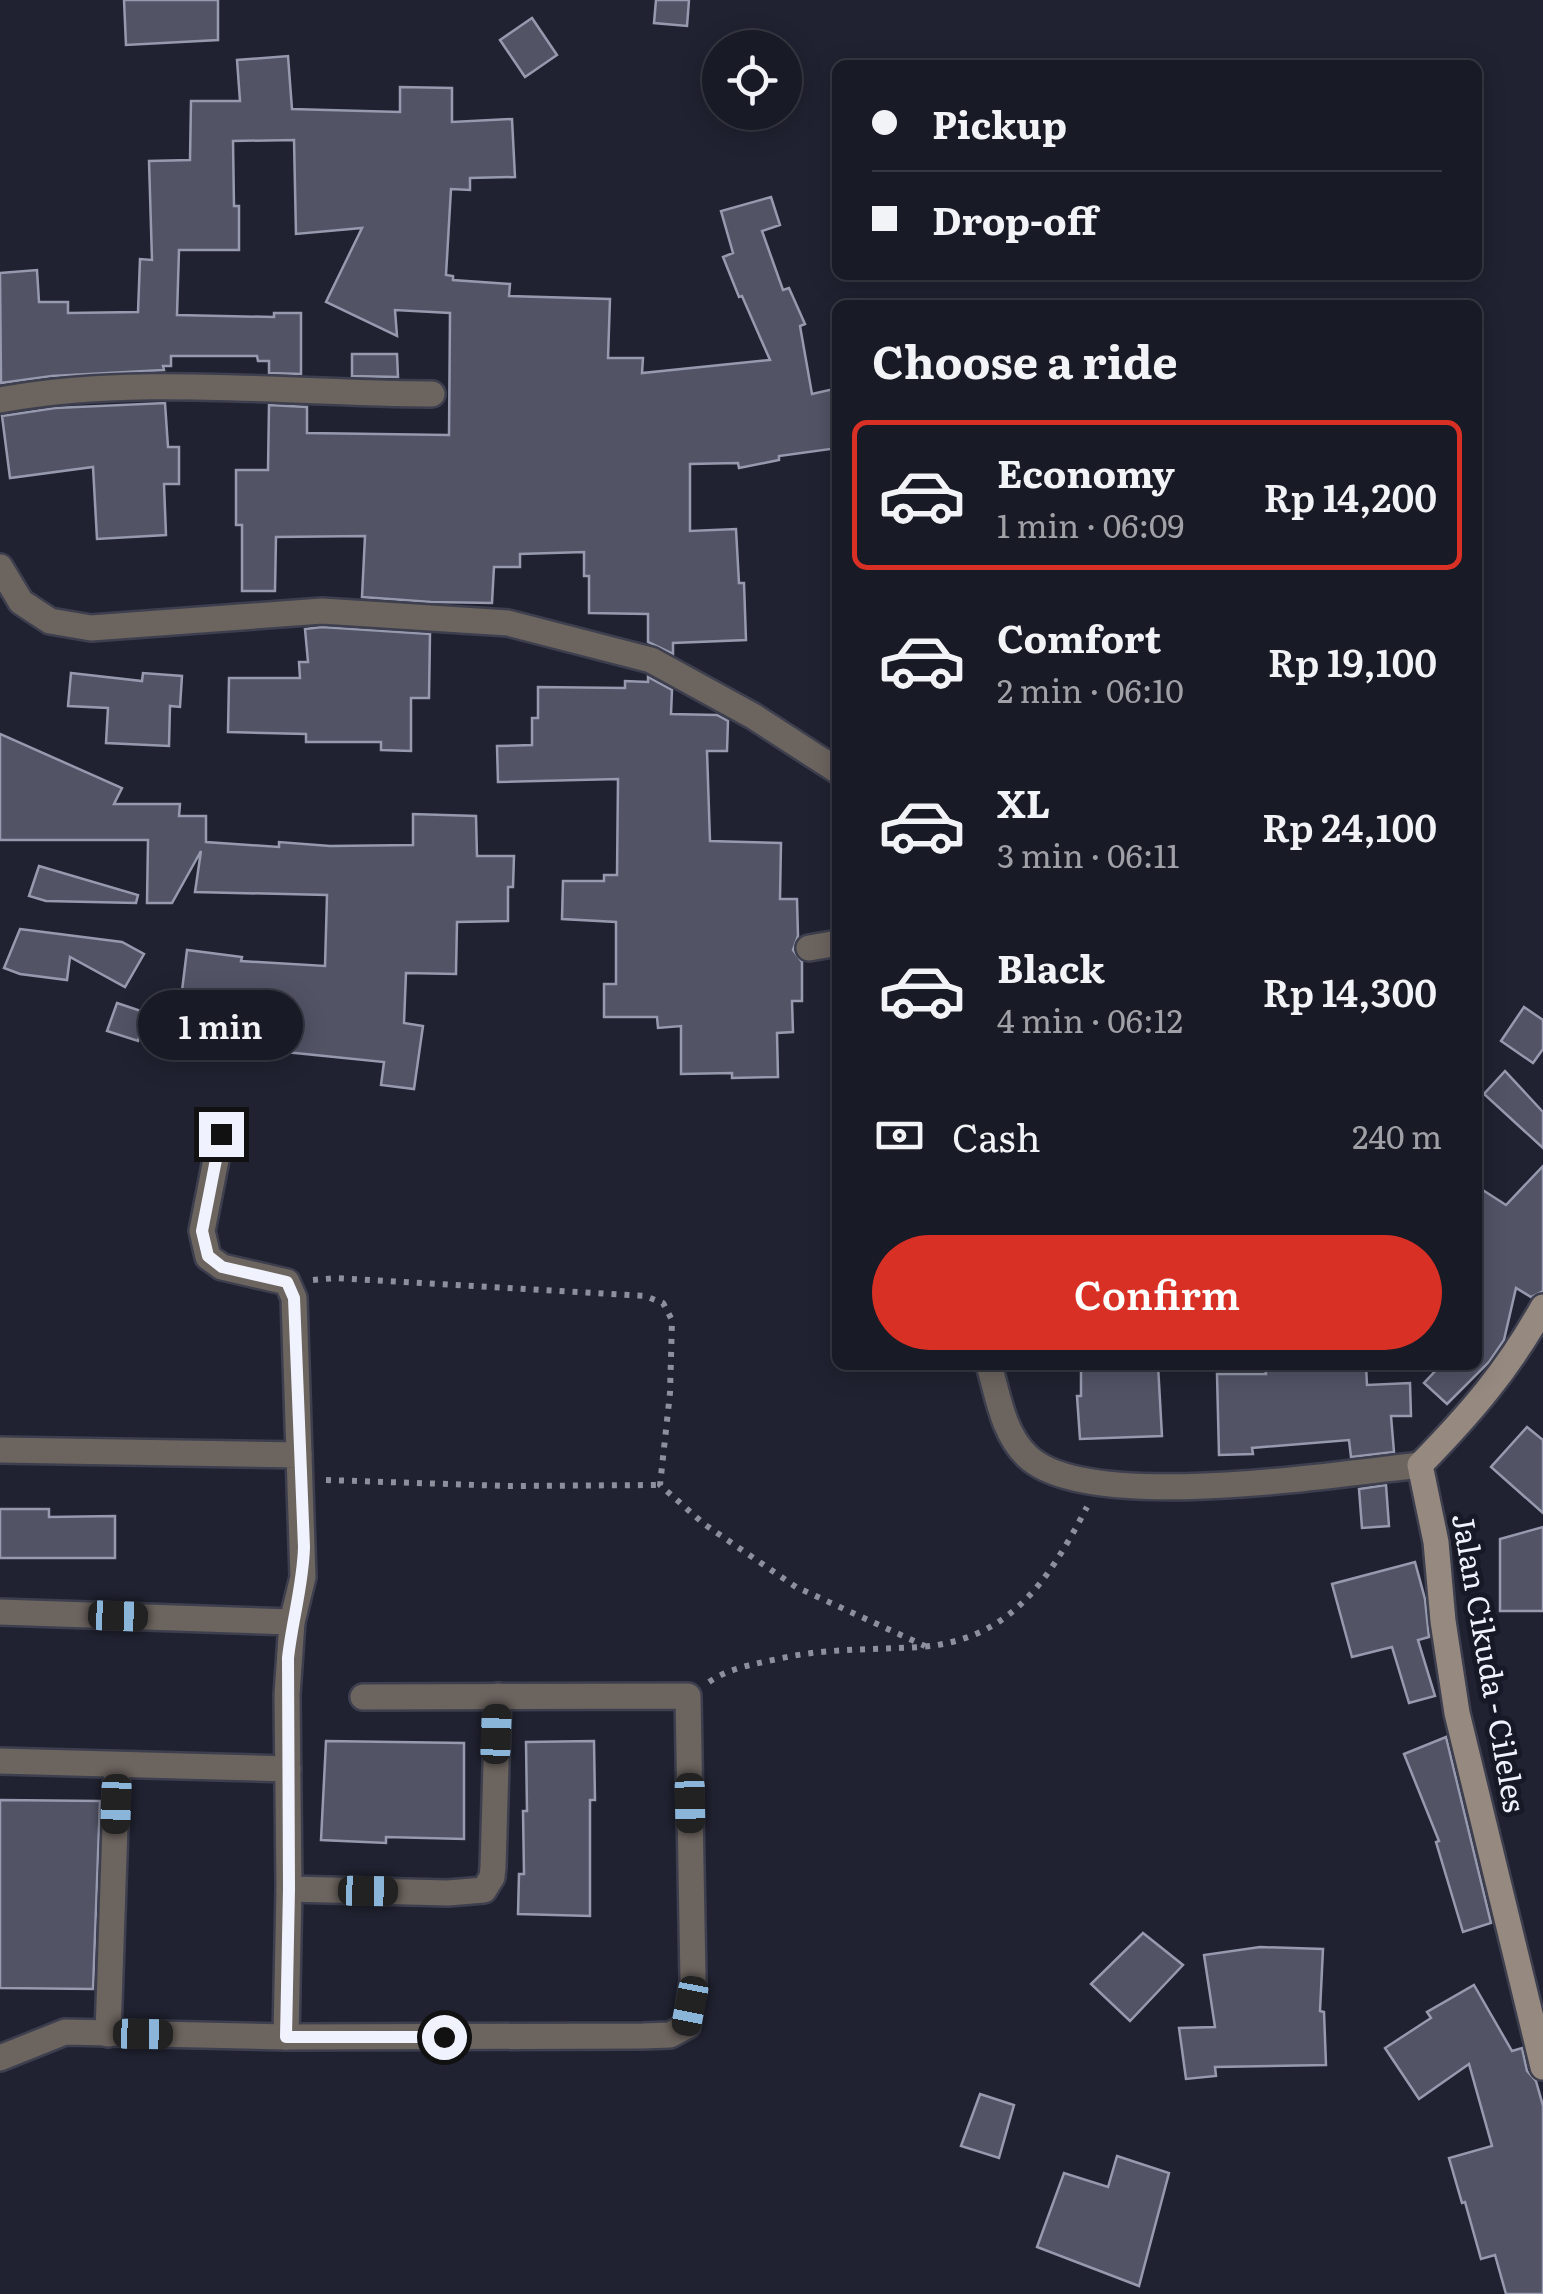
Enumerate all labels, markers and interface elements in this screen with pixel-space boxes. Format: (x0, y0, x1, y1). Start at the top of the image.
map controls (702, 30, 802, 130)
button: locate (702, 30, 802, 130)
text: Pickup (932, 94, 1067, 151)
text: Drop-off (932, 190, 1097, 247)
text: Choose a ride (872, 326, 1178, 393)
text: Economy (997, 443, 1175, 500)
icon: car (877, 450, 967, 540)
text: Rp 14,200 (1264, 467, 1437, 524)
text: 1 min · 06:09 (997, 500, 1184, 548)
text: Comfort (997, 608, 1161, 665)
icon: car (877, 615, 967, 705)
text: Rp 19,100 (1268, 632, 1437, 689)
text: 2 min · 06:10 (997, 665, 1184, 713)
text: XL (997, 773, 1050, 830)
icon: car (877, 780, 967, 870)
text: Rp 24,100 (1262, 797, 1437, 854)
text: 3 min · 06:11 (997, 830, 1179, 878)
text: Black (997, 938, 1105, 995)
icon: car (877, 945, 967, 1035)
text: Rp 14,300 (1263, 962, 1437, 1019)
callout: 1 min (138, 989, 304, 1059)
text: 4 min · 06:12 (997, 995, 1183, 1043)
text: 1 min (178, 1001, 263, 1049)
text: Cash (952, 1107, 1041, 1164)
icon: cash (872, 1108, 927, 1163)
text: 240 m (1352, 1111, 1442, 1159)
route end (199, 1112, 244, 1157)
button: Confirm (872, 1235, 1442, 1350)
street label: Jalan Cikuda - Cileles (1443, 1510, 1539, 1815)
car (87, 1600, 149, 1632)
car (480, 1703, 512, 1765)
car (100, 1773, 132, 1835)
car (674, 1773, 706, 1833)
car (338, 1875, 398, 1907)
car (670, 1974, 710, 2038)
route start (422, 2015, 467, 2060)
car (113, 2018, 173, 2050)

